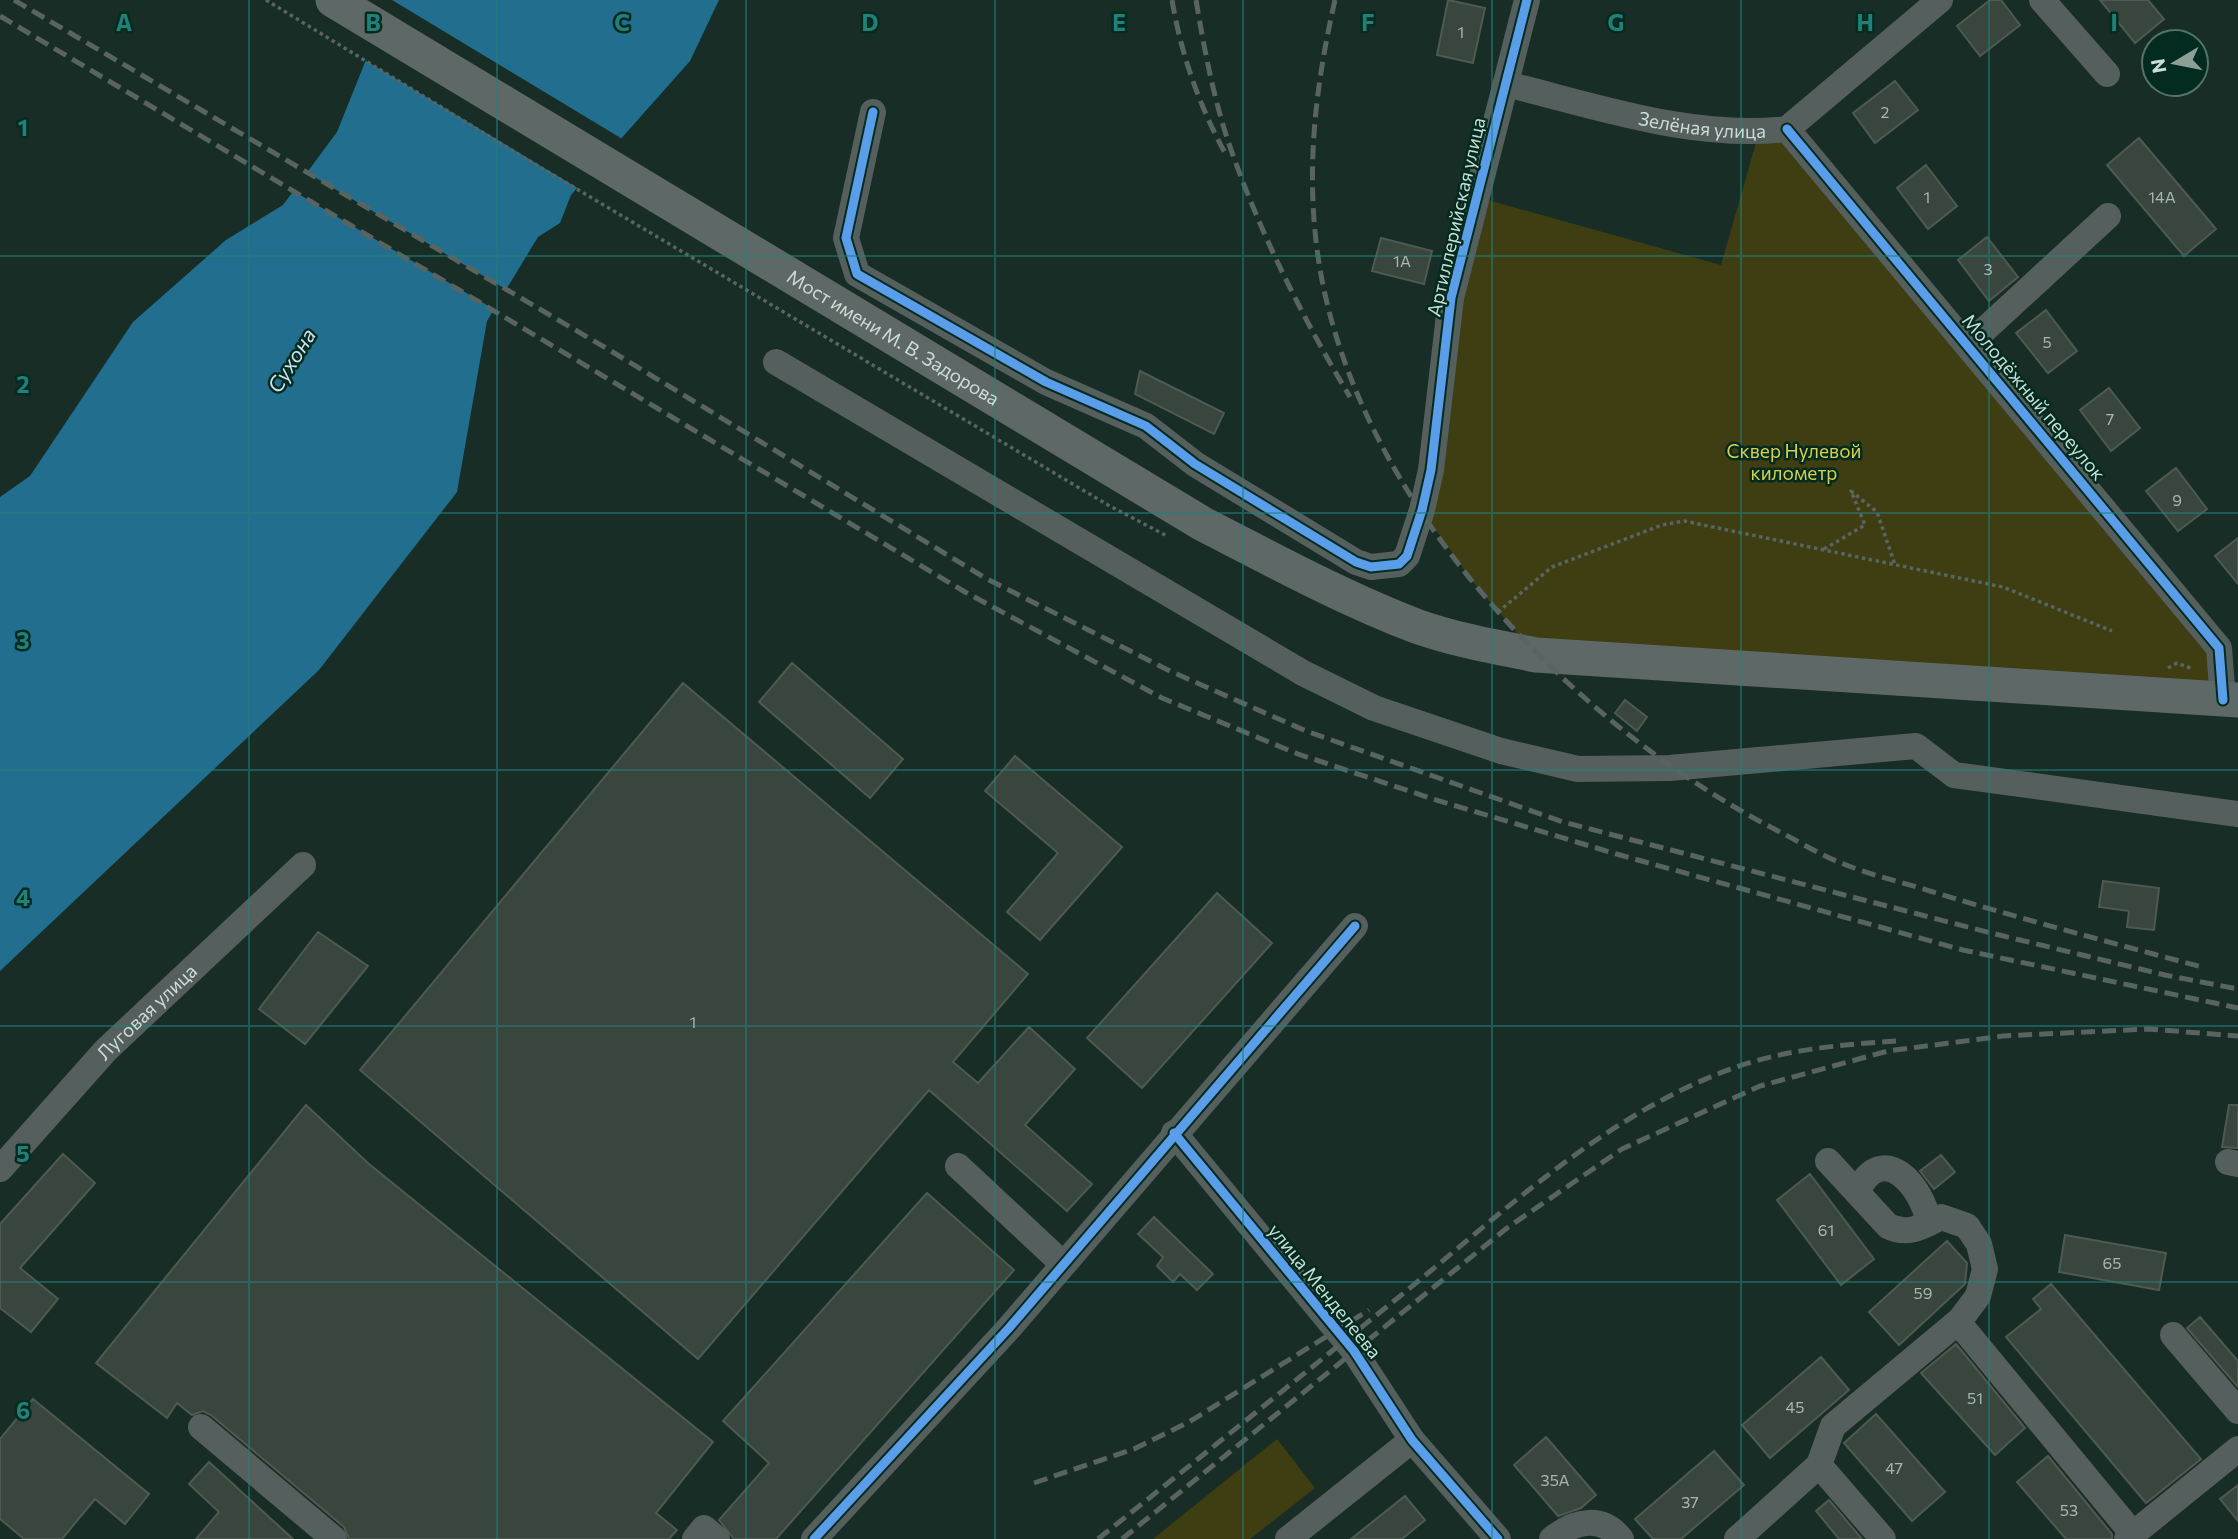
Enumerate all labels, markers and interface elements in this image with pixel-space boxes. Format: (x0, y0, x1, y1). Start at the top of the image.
text: A (116, 8, 133, 36)
text: B (365, 8, 381, 36)
text: C (614, 8, 630, 36)
text: D (862, 8, 879, 36)
text: E (1112, 8, 1126, 36)
text: F (1361, 8, 1375, 36)
text: G (1608, 8, 1624, 36)
text: H (1856, 8, 1874, 36)
text: I (2110, 8, 2118, 36)
house number: 1 (1458, 22, 1464, 41)
north arrow (2140, 28, 2210, 98)
text: N (2145, 57, 2170, 75)
house number: 2 (1881, 102, 1890, 121)
street label: Зелёная улица (1636, 106, 1766, 142)
text: 1 (18, 113, 28, 141)
street label: Артиллерийская улица (1421, 115, 1490, 319)
house number: 1 (1924, 187, 1930, 206)
house number: 14А (2148, 187, 2176, 206)
house number: 1А (1393, 251, 1411, 270)
house number: 3 (1983, 259, 1993, 278)
street label: Мост имени М. В. Задорова (783, 264, 1004, 410)
street label: Молодёжный переулок (1958, 309, 2111, 485)
water label: Сухона (261, 323, 320, 397)
house number: 5 (2042, 332, 2052, 351)
text: 2 (16, 370, 30, 398)
house number: 7 (2106, 409, 2114, 428)
park label: Сквер Нулевой километр (1727, 439, 1861, 484)
house number: 9 (2172, 490, 2182, 509)
text: 3 (16, 626, 30, 654)
text: 4 (16, 883, 30, 911)
street label: Луговая улица (91, 959, 201, 1064)
house number: 1 (690, 1012, 696, 1031)
text: 5 (16, 1139, 30, 1167)
street label: улица Менделеева (1264, 1219, 1387, 1363)
house number: 61 (1818, 1220, 1834, 1239)
house number: 65 (2103, 1253, 2121, 1272)
house number: 59 (1914, 1283, 1932, 1302)
house number: 51 (1967, 1388, 1983, 1407)
text: 6 (16, 1396, 30, 1424)
house number: 45 (1786, 1397, 1804, 1416)
house number: 47 (1885, 1458, 1903, 1477)
house number: 35А (1541, 1470, 1570, 1489)
house number: 37 (1681, 1492, 1699, 1511)
house number: 53 (2060, 1500, 2078, 1519)

